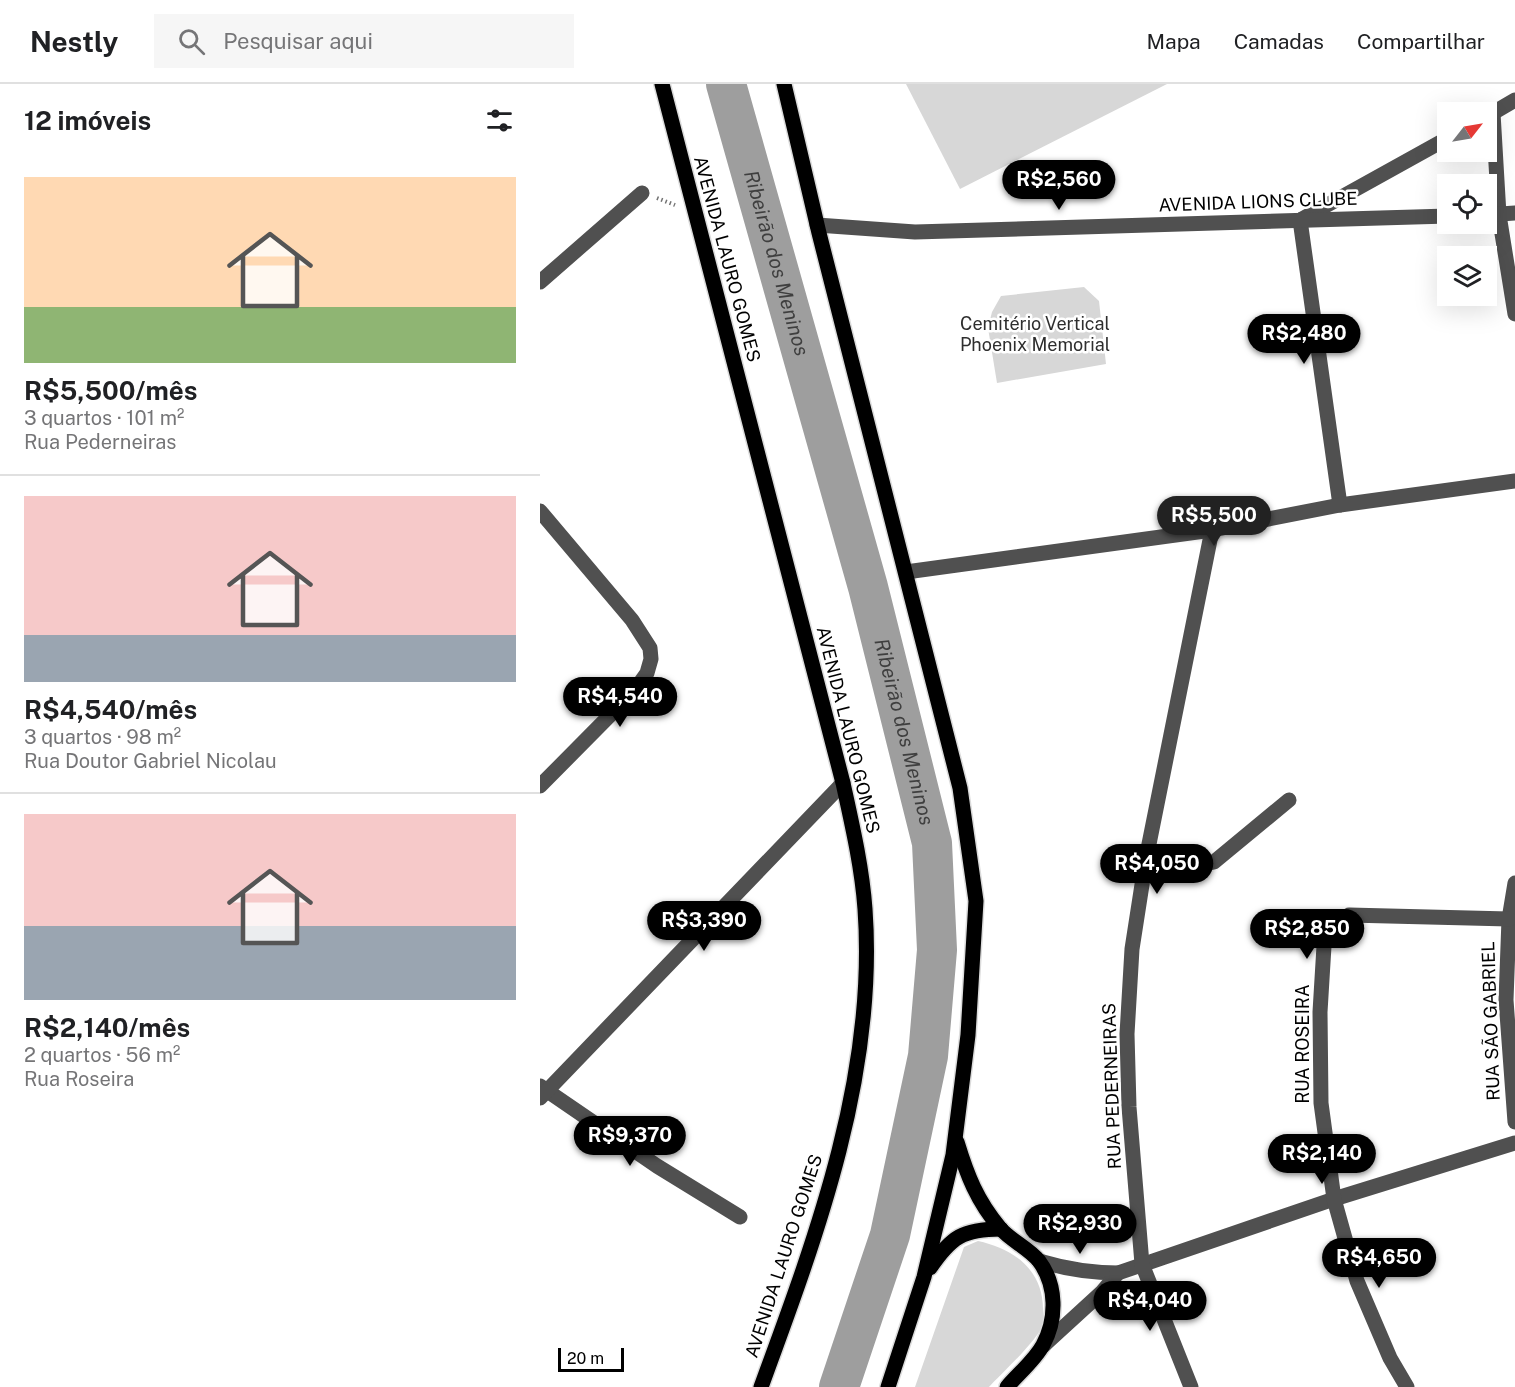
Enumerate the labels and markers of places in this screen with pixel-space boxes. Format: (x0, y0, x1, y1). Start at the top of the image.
pin: R$2,560 (1004, 160, 1114, 211)
pin: R$2,480 (1249, 314, 1359, 365)
pin: R$5,500 (1159, 496, 1269, 547)
pin: R$4,540 (565, 677, 675, 728)
pin: R$4,050 (1102, 844, 1212, 895)
pin: R$3,390 (649, 901, 759, 952)
pin: R$2,850 (1252, 909, 1362, 960)
pin: R$9,370 (575, 1116, 685, 1167)
pin: R$2,140 (1267, 1134, 1377, 1185)
pin: R$2,930 (1025, 1204, 1135, 1255)
pin: R$4,650 (1324, 1238, 1434, 1289)
pin: R$4,040 (1095, 1281, 1205, 1332)

